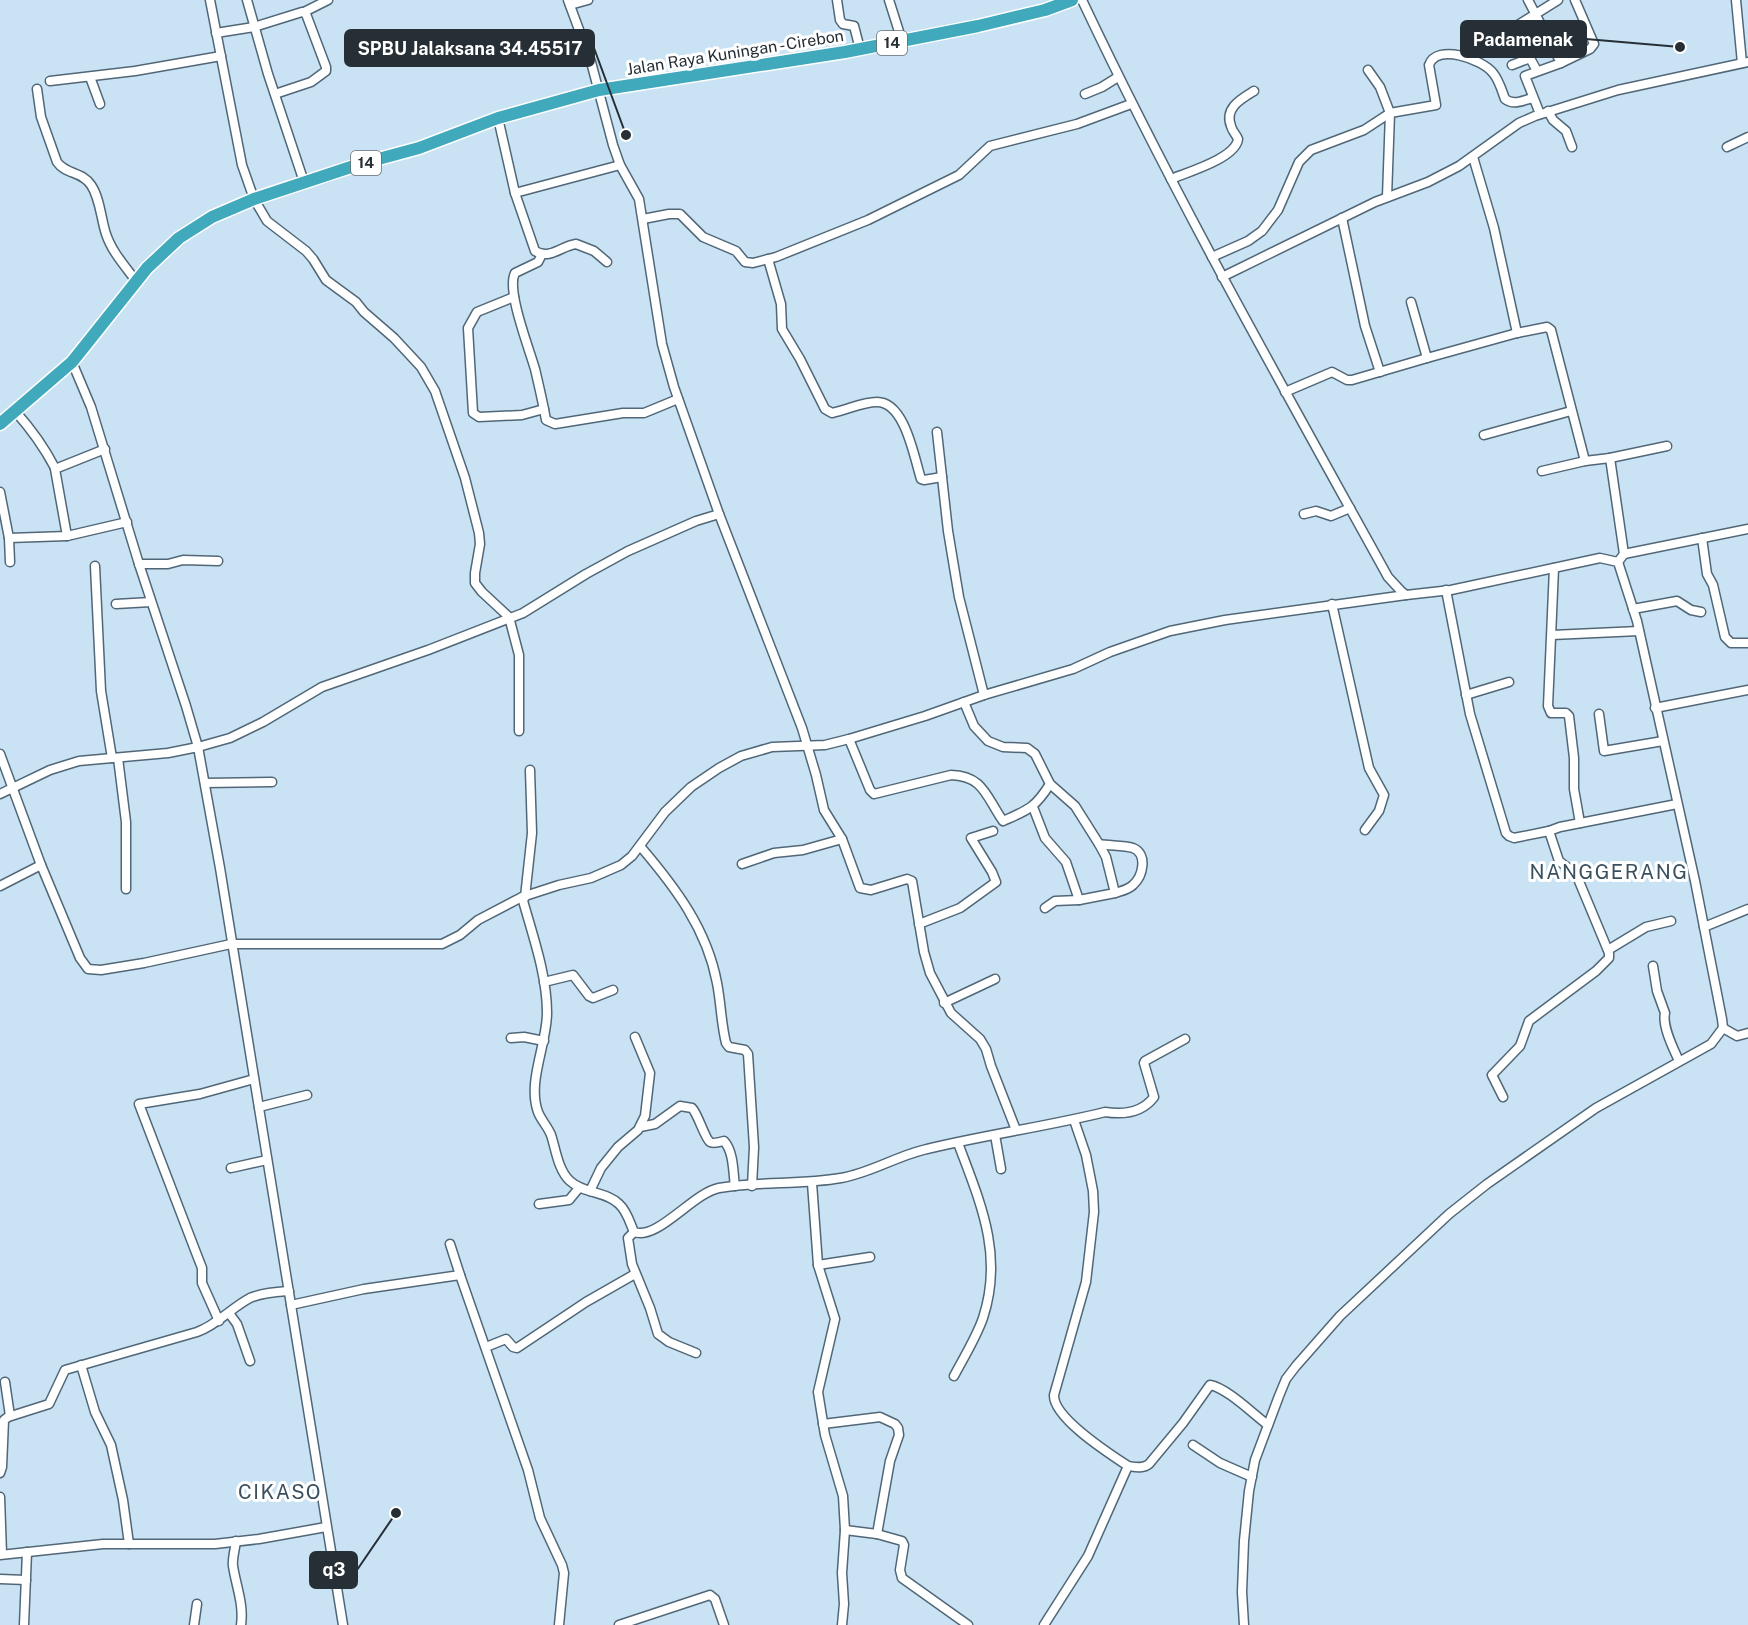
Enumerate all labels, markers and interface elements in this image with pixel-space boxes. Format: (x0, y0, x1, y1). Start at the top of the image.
callout: Padamenak (1461, 21, 1586, 57)
street label: Jalan Raya Kuningan - Cirebon (625, 26, 845, 79)
text: Padamenak (1473, 29, 1574, 50)
callout: SPBU Jalaksana 34.45517 (345, 30, 594, 66)
road number: 14 (877, 31, 907, 55)
text: SPBU Jalaksana 34.45517 (357, 38, 583, 59)
road number: 14 (351, 151, 381, 175)
district label: NANGGERANG (1530, 860, 1688, 884)
district label: CIKASO (238, 1480, 322, 1504)
callout: q3 (310, 1552, 357, 1588)
text: q3 (323, 1559, 345, 1580)

